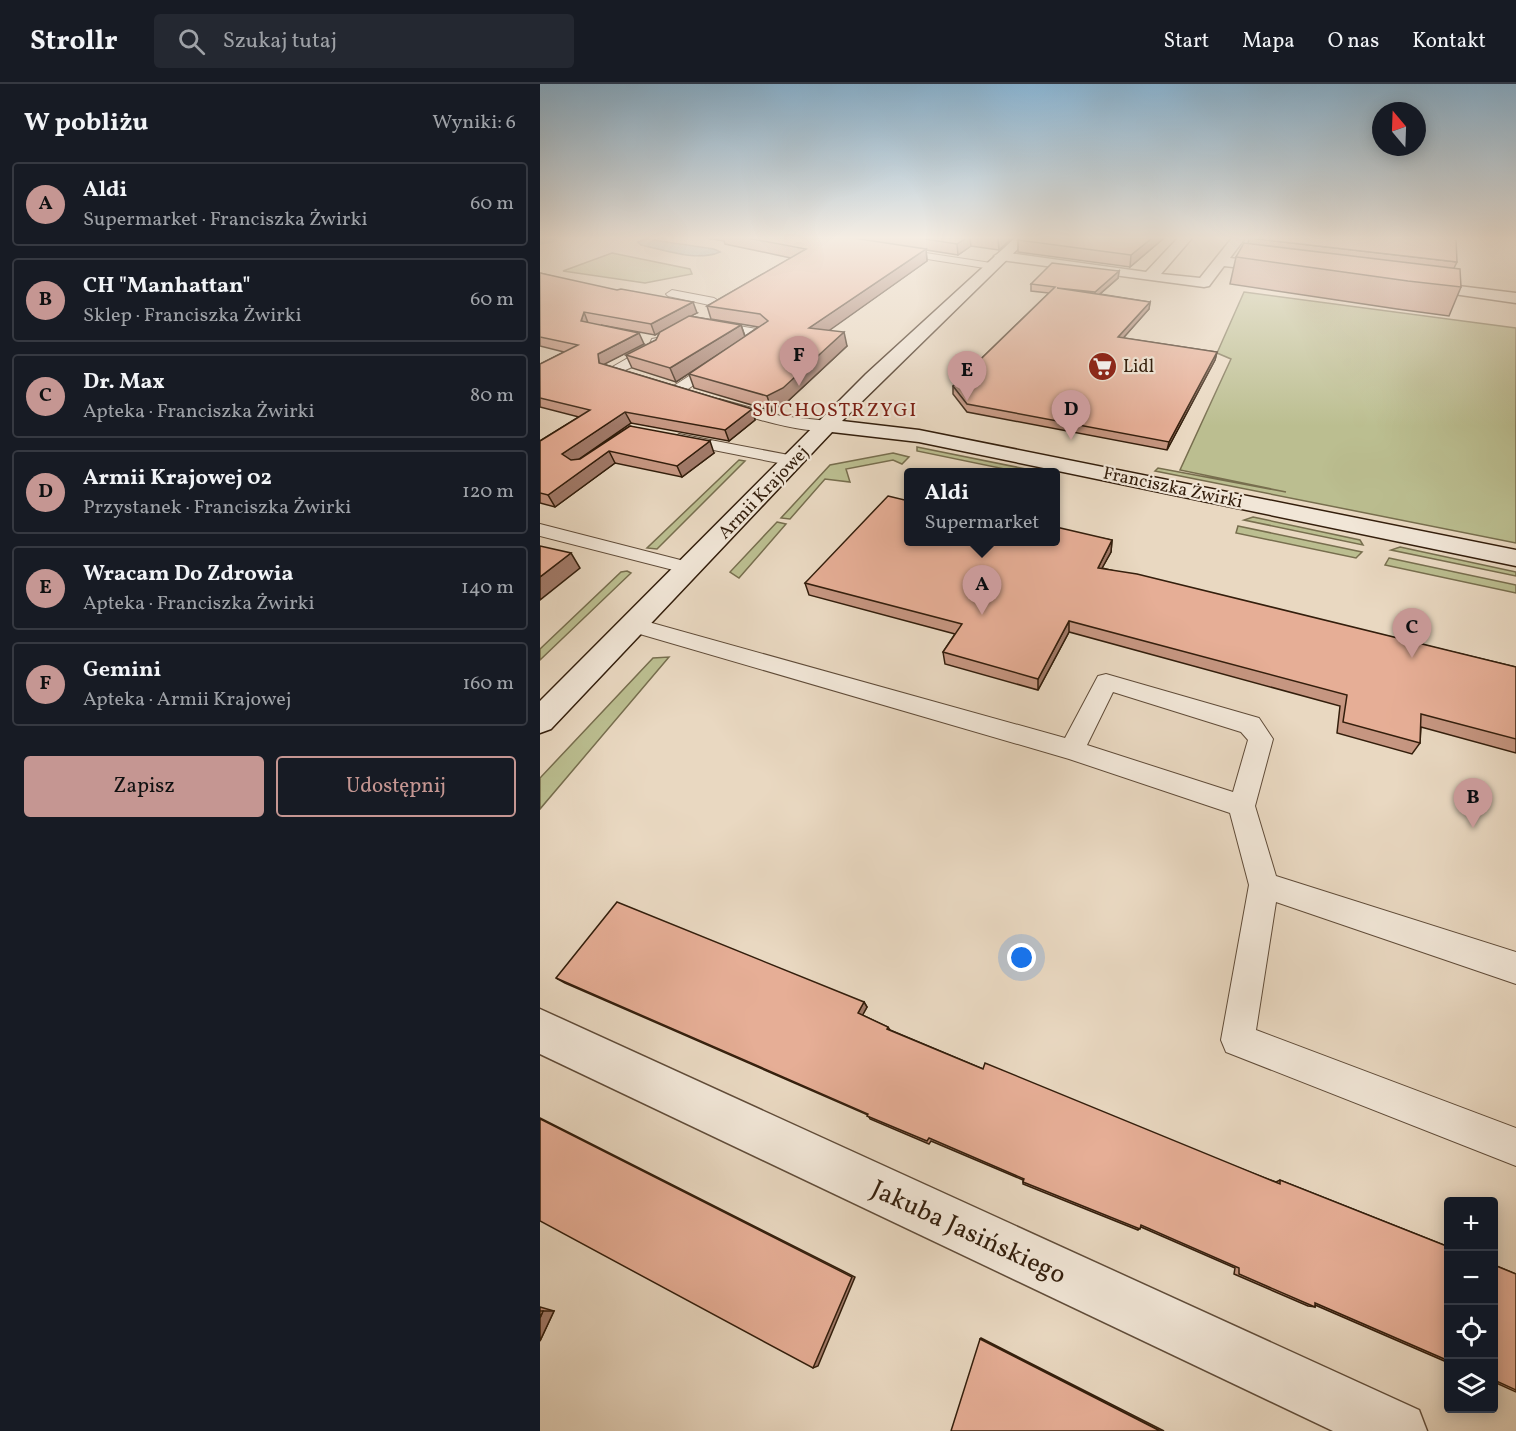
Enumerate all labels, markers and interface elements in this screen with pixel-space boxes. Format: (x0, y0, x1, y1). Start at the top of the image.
search box (154, 14, 574, 68)
text: Strollr (30, 22, 118, 61)
icon: search (175, 25, 208, 58)
text: Szukaj tutaj (223, 26, 337, 57)
text: Start (1164, 27, 1209, 56)
text: Mapa (1242, 27, 1295, 56)
text: O nas (1328, 27, 1379, 56)
text: Kontakt (1412, 27, 1486, 56)
north arrow (1372, 102, 1426, 156)
text: W pobliżu (24, 105, 148, 141)
text: Wyniki: 6 (432, 109, 516, 137)
text: Aldi (83, 175, 127, 206)
text: A (38, 190, 53, 218)
text: 60 m (470, 190, 514, 218)
text: Supermarket · Franciszka Żwirki (83, 206, 367, 234)
text: CH "Manhattan" (83, 271, 251, 302)
text: B (39, 286, 52, 314)
text: 60 m (470, 286, 514, 314)
text: Sklep · Franciszka Żwirki (83, 302, 302, 330)
pin: F (780, 336, 818, 386)
supermarket icon: Lidl (1086, 350, 1118, 382)
pin: E (948, 352, 986, 401)
place label: Lidl (1123, 355, 1154, 380)
text: Dr. Max (83, 367, 165, 398)
text: C (39, 382, 52, 410)
text: 80 m (470, 382, 514, 410)
pin: D (1052, 390, 1090, 440)
district label: SUCHOSTRZYGI (752, 397, 918, 425)
text: Apteka · Franciszka Żwirki (83, 398, 315, 426)
street label: Armii Krajowej (713, 441, 815, 545)
street label: Franciszka Żwirki (1101, 461, 1245, 515)
text: Armii Krajowej 02 (83, 463, 272, 494)
popup (904, 468, 1060, 546)
text: D (38, 478, 53, 506)
text: 120 m (462, 478, 514, 506)
text: Aldi (925, 478, 969, 509)
text: Przystanek · Franciszka Żwirki (83, 494, 351, 522)
text: Supermarket (925, 509, 1039, 537)
text: Wracam Do Zdrowia (83, 559, 294, 590)
pin: A (962, 566, 1002, 615)
text: E (39, 574, 52, 602)
text: 140 m (461, 574, 514, 602)
text: Apteka · Franciszka Żwirki (83, 590, 315, 618)
pin: C (1392, 608, 1432, 658)
text: Gemini (83, 655, 161, 686)
text: F (40, 670, 51, 698)
text: 160 m (462, 670, 514, 698)
text: Apteka · Armii Krajowej (83, 686, 291, 714)
button: Zapisz (24, 756, 264, 817)
button: Udostępnij (276, 756, 516, 817)
pin: B (1454, 778, 1492, 828)
your location (1007, 943, 1036, 972)
street label: Jakuba Jasińskiego (865, 1172, 1071, 1294)
map controls (1444, 1197, 1498, 1413)
button: + (1444, 1197, 1498, 1251)
button: − (1444, 1251, 1498, 1305)
button: locate (1444, 1305, 1498, 1359)
button: layers (1444, 1359, 1498, 1413)

